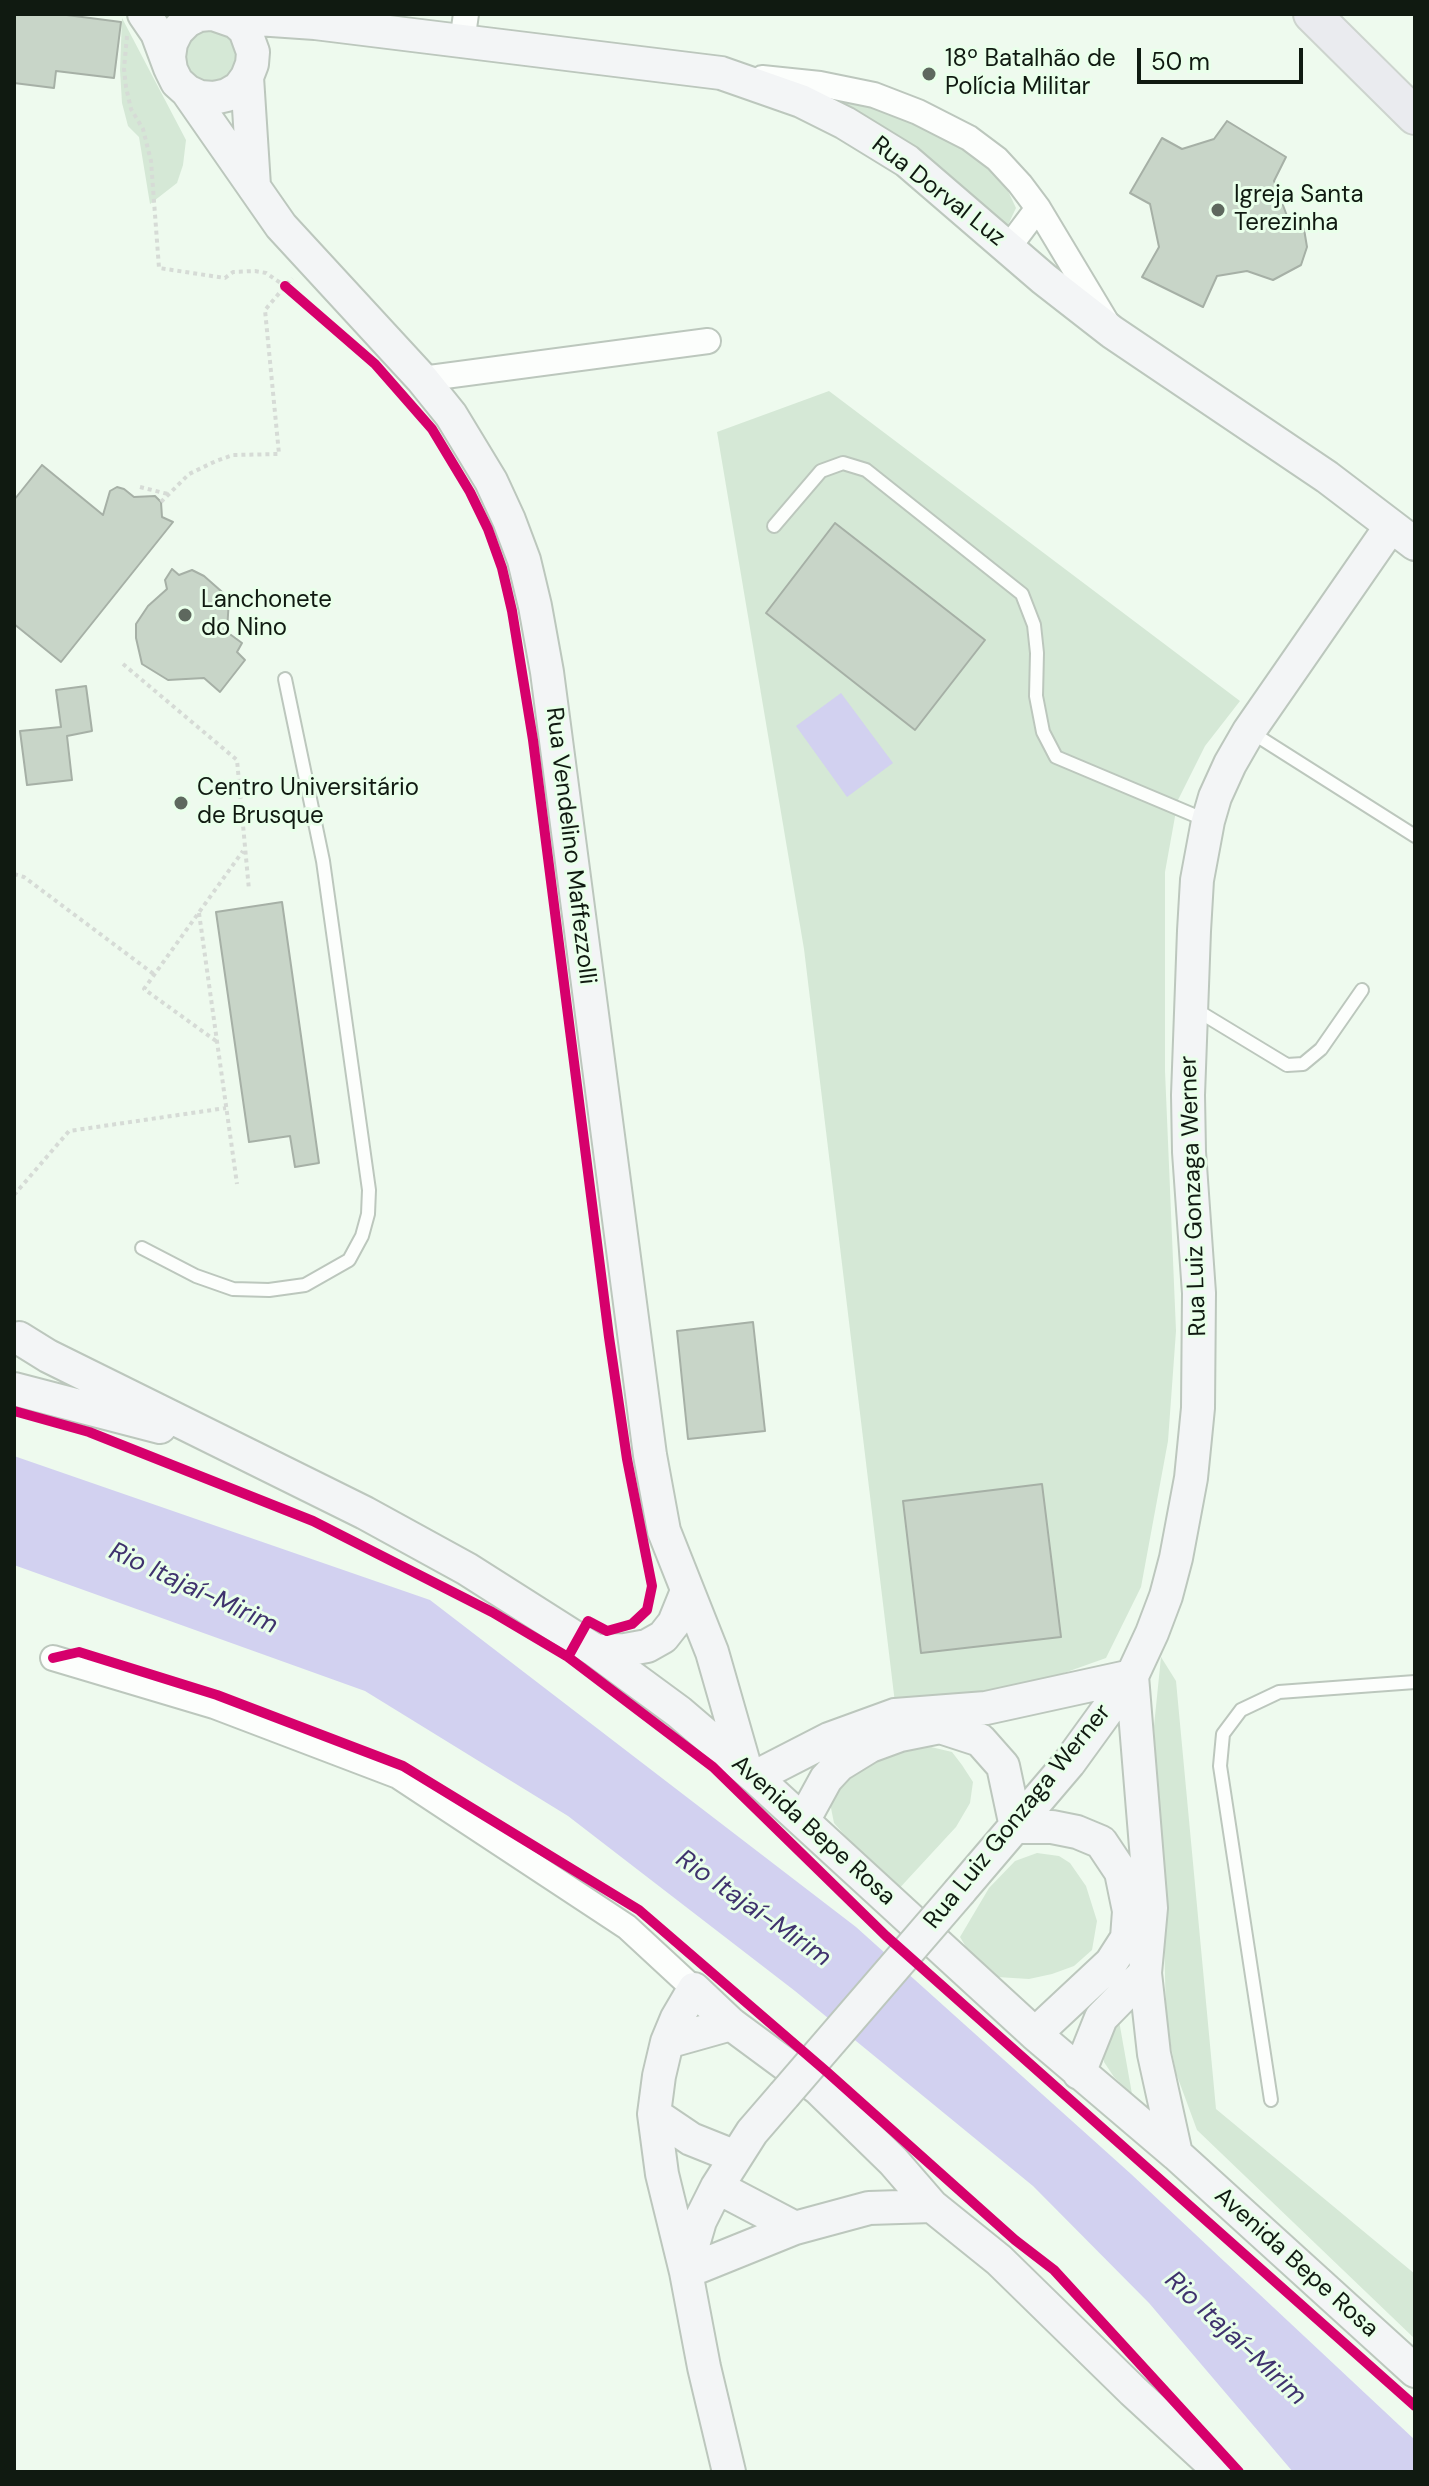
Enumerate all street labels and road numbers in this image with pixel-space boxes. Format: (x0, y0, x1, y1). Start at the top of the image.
street label: Rua Dorval Luz (866, 131, 1010, 253)
street label: Rua Vendelino Maffezzolli (539, 706, 601, 986)
street label: Rua Luiz Gonzaga Werner (1175, 1055, 1213, 1337)
street label: Rua Luiz Gonzaga Werner (918, 1699, 1118, 1935)
street label: Avenida Bepe Rosa (725, 1750, 901, 1912)
street label: Avenida Bepe Rosa (1208, 2182, 1384, 2344)

